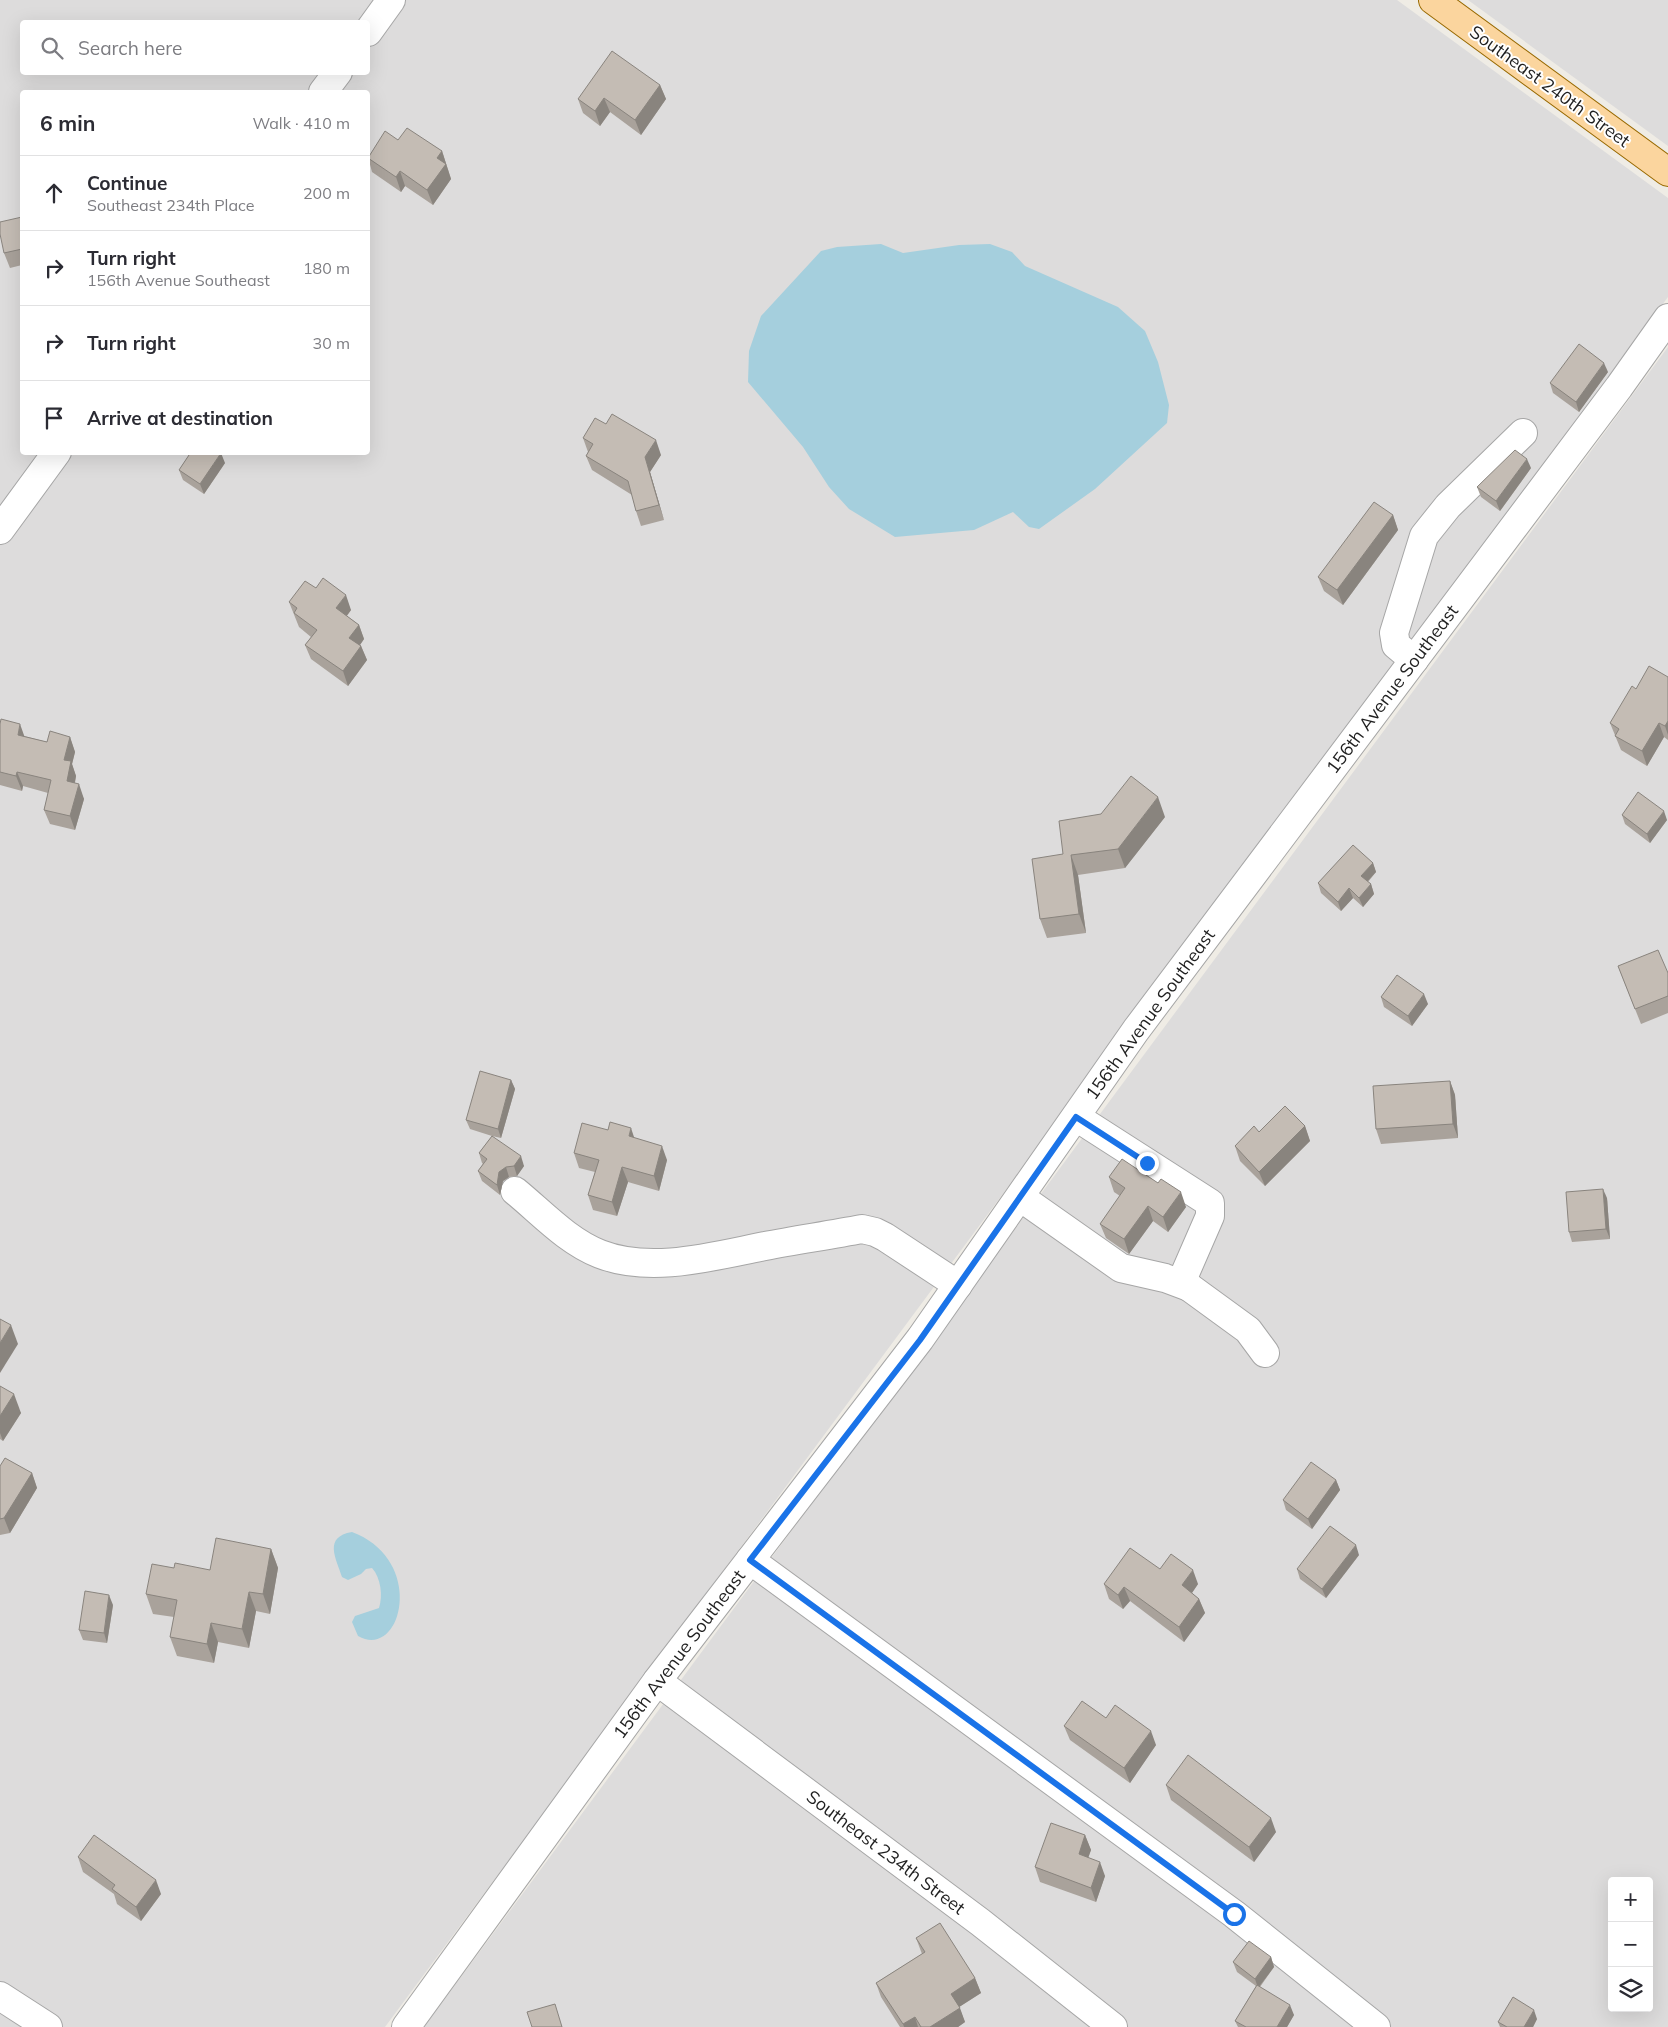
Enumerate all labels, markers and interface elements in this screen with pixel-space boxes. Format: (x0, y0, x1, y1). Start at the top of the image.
search box (20, 20, 370, 75)
street label: Southeast 240th Street (1465, 20, 1635, 152)
icon: search (38, 34, 66, 62)
text: Search here (78, 36, 182, 60)
text: 6 min (40, 110, 95, 136)
text: Walk · 410 m (252, 113, 350, 133)
text: Continue (87, 171, 167, 195)
icon: ahead (40, 179, 68, 207)
text: 200 m (303, 183, 350, 203)
text: Southeast 234th Place (87, 195, 255, 215)
text: Turn right (87, 246, 176, 270)
icon: right (40, 254, 68, 282)
text: 180 m (303, 258, 350, 278)
text: 156th Avenue Southeast (87, 270, 270, 290)
icon: right (40, 329, 68, 357)
text: Turn right (87, 331, 176, 355)
text: 30 m (313, 333, 350, 353)
icon: arrive (40, 404, 68, 432)
text: Arrive at destination (87, 406, 273, 430)
street label: 156th Avenue Southeast (1321, 600, 1463, 778)
street label: 156th Avenue Southeast (1080, 924, 1220, 1104)
route end (1136, 1152, 1159, 1175)
street label: 156th Avenue Southeast (608, 1565, 750, 1743)
street label: Southeast 234th Street (802, 1785, 970, 1919)
map controls (1608, 1877, 1653, 2012)
button: + (1608, 1877, 1653, 1922)
route start (1223, 1903, 1246, 1926)
button: − (1608, 1922, 1653, 1967)
button: layers (1608, 1967, 1653, 2012)

